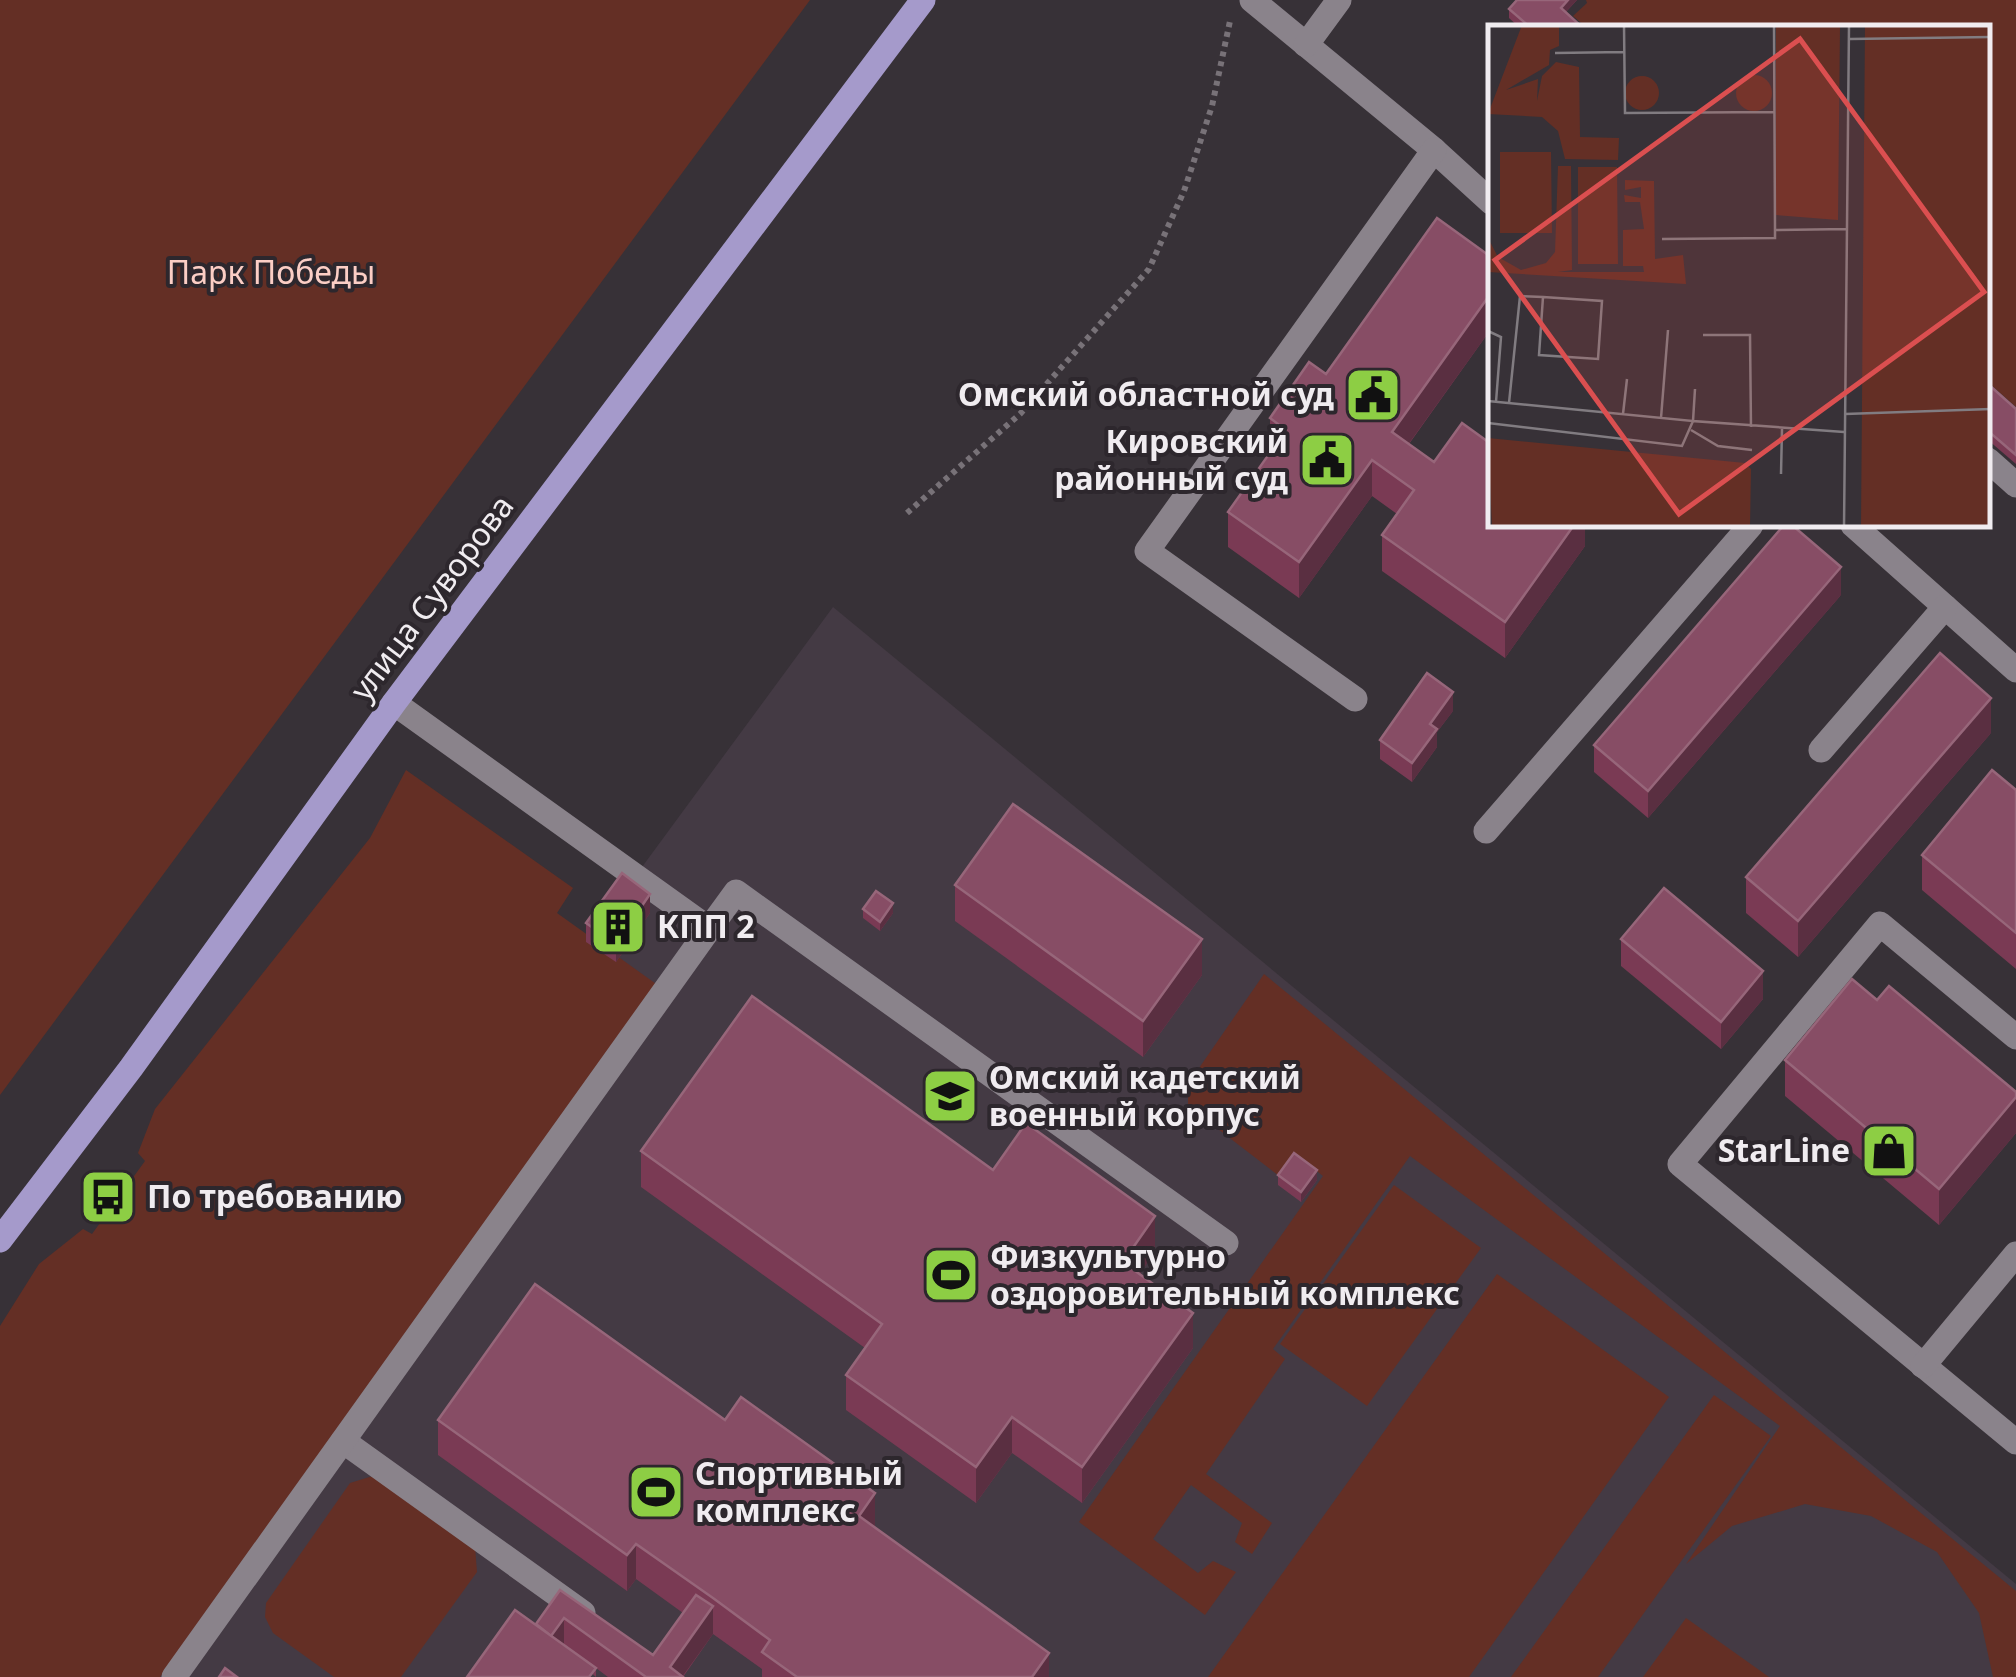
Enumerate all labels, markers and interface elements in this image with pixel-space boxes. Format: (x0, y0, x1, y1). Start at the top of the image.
inset map (1488, 25, 1991, 528)
park label: Парк Победы (167, 250, 375, 293)
public building icon: Омский областной суд (1343, 365, 1403, 425)
place label: Омский областной суд (958, 372, 1335, 415)
place label: Кировский районный суд (1054, 419, 1289, 499)
public building icon: Кировский районный суд (1297, 430, 1357, 490)
street label: улица Суворова (339, 485, 522, 709)
building icon: КПП 2 (588, 897, 648, 957)
place label: КПП 2 (657, 904, 755, 947)
place label: Омский кадетский военный корпус (989, 1055, 1301, 1135)
school or university icon: Омский кадетский военный корпус (920, 1066, 980, 1126)
shop icon: StarLine (1859, 1121, 1919, 1181)
place label: StarLine (1718, 1128, 1850, 1171)
bus stop icon: По требованию (78, 1167, 138, 1227)
place label: По требованию (147, 1174, 403, 1217)
place label: Физкультурно оздоровительный комплекс (990, 1234, 1460, 1314)
sports icon: Физкультурно оздоровительный комплекс (921, 1245, 981, 1305)
place label: Спортивный комплекс (695, 1451, 903, 1531)
sports icon: Спортивный комплекс (626, 1462, 686, 1522)

